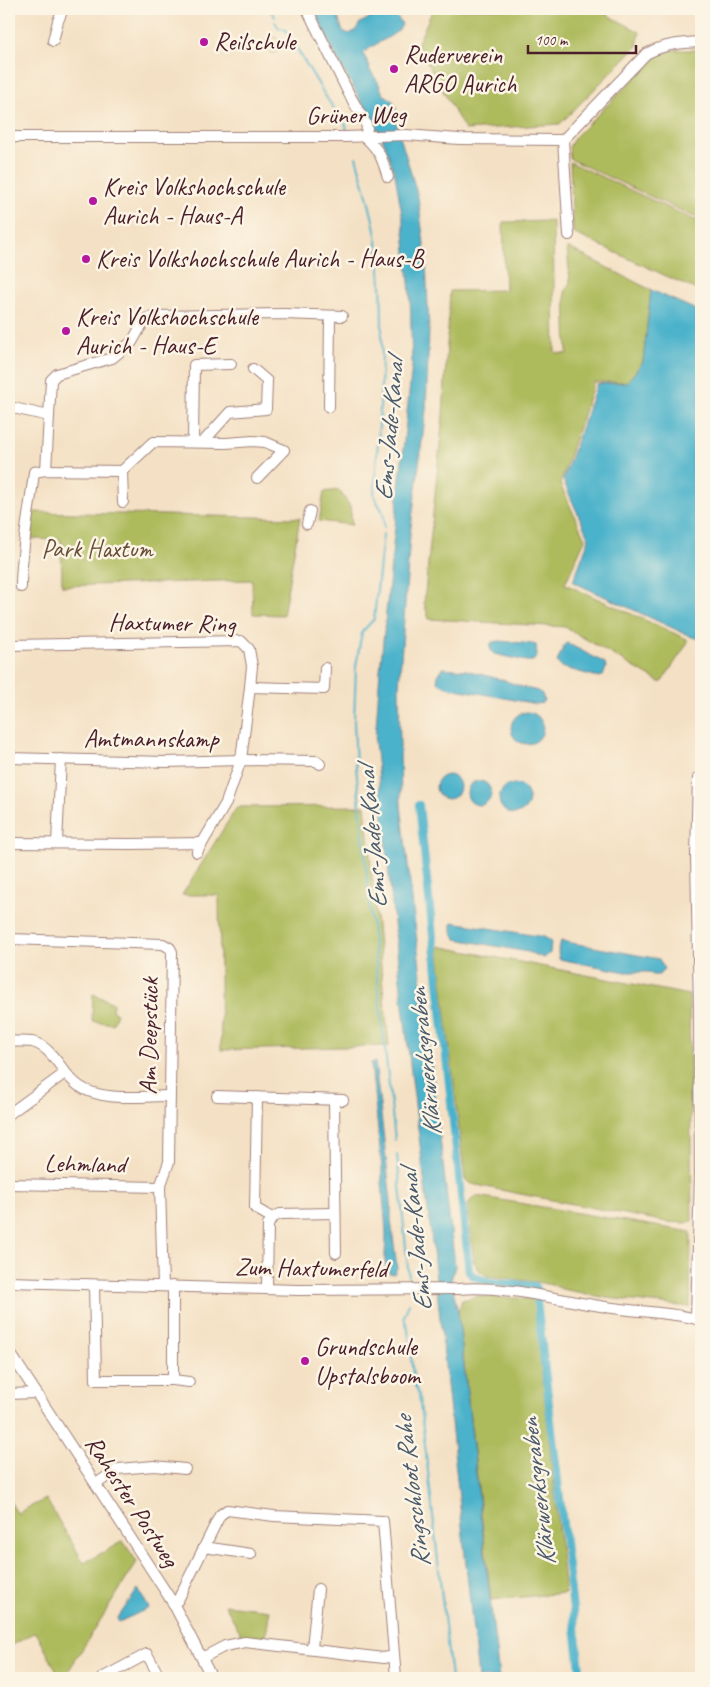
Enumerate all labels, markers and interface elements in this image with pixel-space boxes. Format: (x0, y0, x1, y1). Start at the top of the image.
scale bar (528, 22, 635, 54)
place label: Reilschule (214, 26, 297, 58)
text: 100 m (535, 31, 569, 50)
marker: Reilschule (198, 36, 210, 48)
place label: Ruderverein ARGO Aurich (404, 39, 517, 100)
marker: Ruderverein ARGO Aurich (388, 63, 400, 75)
street label: Grüner Weg (306, 98, 408, 132)
place label: Kreis Volkshochschule Aurich - Haus-A (103, 171, 287, 232)
marker: Kreis Volkshochschule Aurich - Haus-A (87, 195, 99, 207)
place label: Kreis Volkshochschule Aurich - Haus-B (96, 243, 425, 275)
marker: Kreis Volkshochschule Aurich - Haus-B (80, 253, 92, 265)
place label: Kreis Volkshochschule Aurich - Haus-E (76, 301, 260, 362)
marker: Kreis Volkshochschule Aurich - Haus-E (60, 325, 72, 337)
water label: Ems-Jade-Kanal (366, 349, 412, 502)
park label: Park Haxtum (41, 533, 154, 565)
street label: Haxtumer Ring (108, 606, 238, 640)
street label: Amtmannskamp (84, 723, 220, 755)
water label: Ems-Jade-Kanal (349, 757, 395, 910)
street label: Am Deepstück (132, 975, 166, 1095)
water label: Klärwerksgraben (401, 984, 449, 1138)
street label: Lehmland (44, 1147, 130, 1181)
water label: Ems-Jade-Kanal (391, 1160, 440, 1313)
street label: Zum Haxtumerfeld (235, 1251, 392, 1285)
place label: Grundschule Upstalsboom (315, 1331, 422, 1392)
marker: Grundschule Upstalsboom (299, 1355, 311, 1367)
water label: Ringschloot Rahe (386, 1410, 438, 1569)
water label: Klärwerksgraben (512, 1414, 563, 1568)
street label: Rahester Postweg (78, 1429, 187, 1574)

